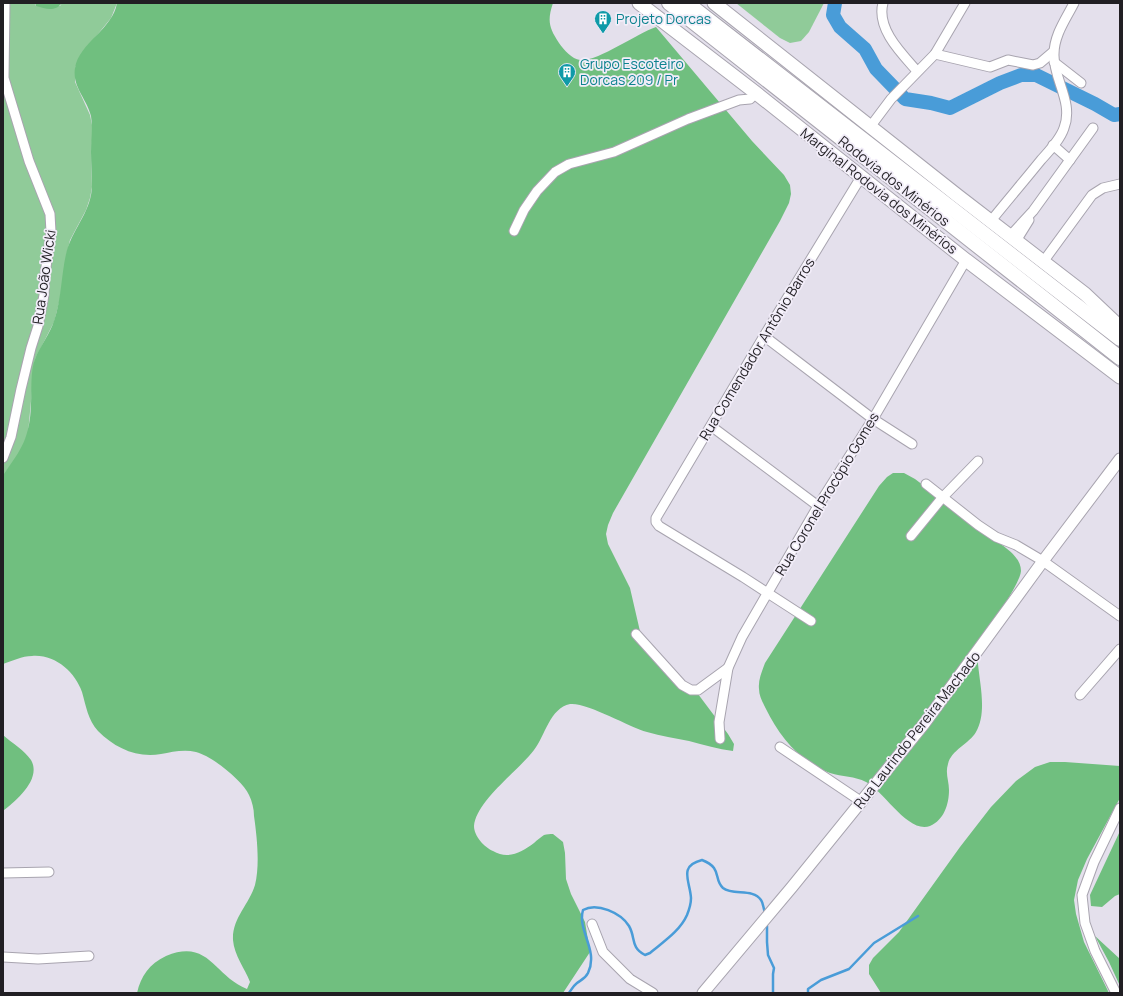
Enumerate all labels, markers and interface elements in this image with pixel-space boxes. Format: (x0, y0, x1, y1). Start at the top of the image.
building icon: Projeto Dorcas (593, 9, 613, 34)
place label: Projeto Dorcas (616, 9, 711, 28)
place label: Grupo Escoteiro Dorcas 209 / Pr (580, 54, 684, 89)
building icon: Grupo Escoteiro Dorcas 209 / Pr (557, 62, 577, 87)
street label: Marginal Rodovia dos Minérios (797, 123, 962, 258)
street label: Rodovia dos Minérios (835, 131, 954, 230)
street label: Rua João Wicki (27, 228, 60, 325)
street label: Rua Comendador Antônio Barros (694, 254, 819, 444)
street label: Rua Coronel Procópio Gomes (770, 409, 883, 579)
street label: Rua Laurindo Pereira Machado (849, 647, 984, 812)

